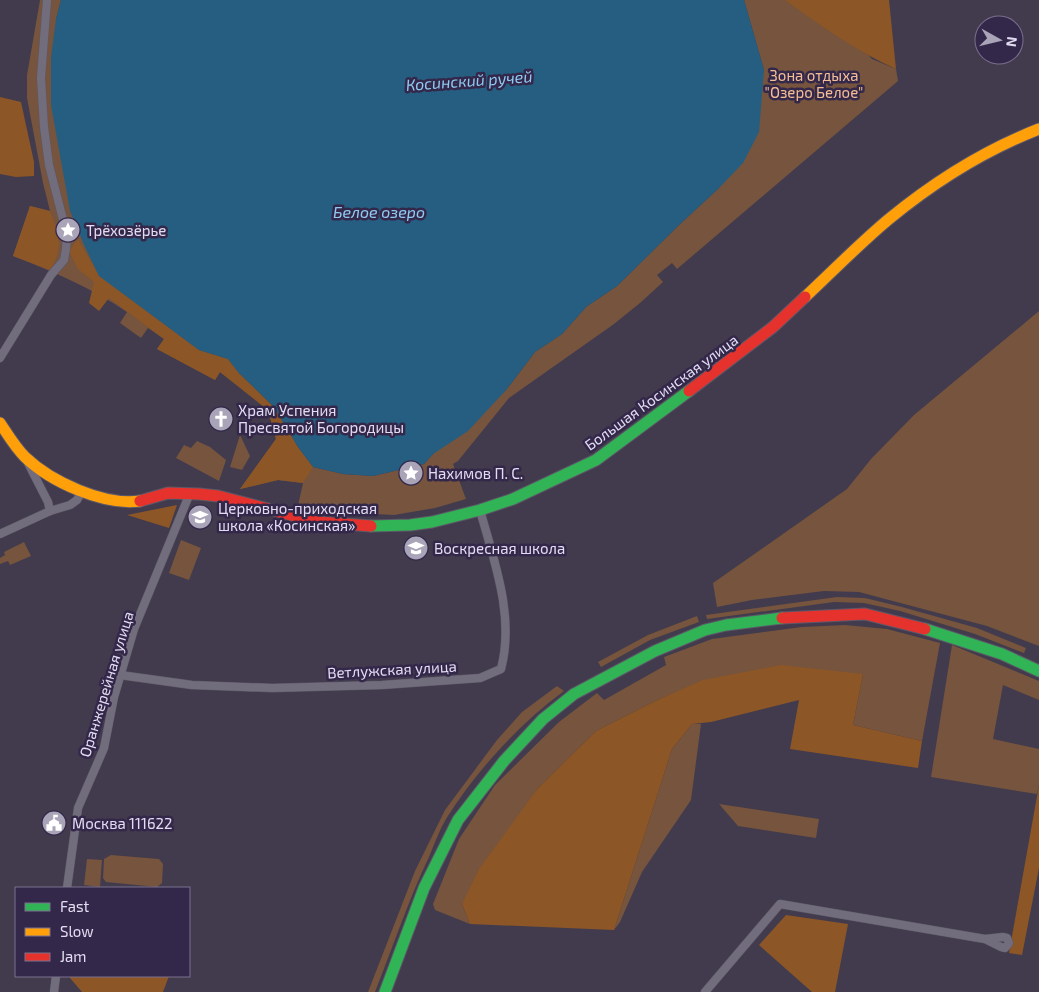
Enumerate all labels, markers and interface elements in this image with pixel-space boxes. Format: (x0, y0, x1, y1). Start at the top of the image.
north arrow (974, 15, 1024, 65)
text: N (1003, 36, 1021, 48)
water label: Косинский ручей (405, 66, 533, 94)
park label: Зона отдыха "Озеро Белое" (765, 66, 863, 101)
water label: Белое озеро (333, 202, 425, 221)
place icon: Трёхозёрье (55, 217, 81, 243)
place label: Трёхозёрье (86, 221, 166, 239)
street label: Большая Косинская улица (581, 330, 742, 454)
place label: Храм Успения Пресвятой Богородицы (238, 401, 404, 436)
church icon: Храм Успения Пресвятой Богородицы (208, 406, 234, 432)
place icon: Нахимов П. С. (398, 460, 424, 486)
place label: Нахимов П. С. (428, 464, 523, 482)
place label: Церковно-приходская школа «Косинская» (218, 499, 377, 534)
school or university icon: Церковно-приходская школа «Косинская» (187, 504, 213, 530)
school or university icon: Воскресная школа (403, 535, 429, 561)
place label: Воскресная школа (434, 539, 565, 557)
street label: Оранжерейная улица (75, 609, 138, 759)
street label: Ветлужская улица (327, 657, 457, 682)
public building icon: Москва 111622 (41, 810, 67, 836)
place label: Москва 111622 (72, 814, 172, 832)
legend (15, 887, 190, 977)
text: Fast (60, 897, 90, 915)
text: Slow (60, 922, 94, 940)
text: Jam (60, 947, 86, 965)

